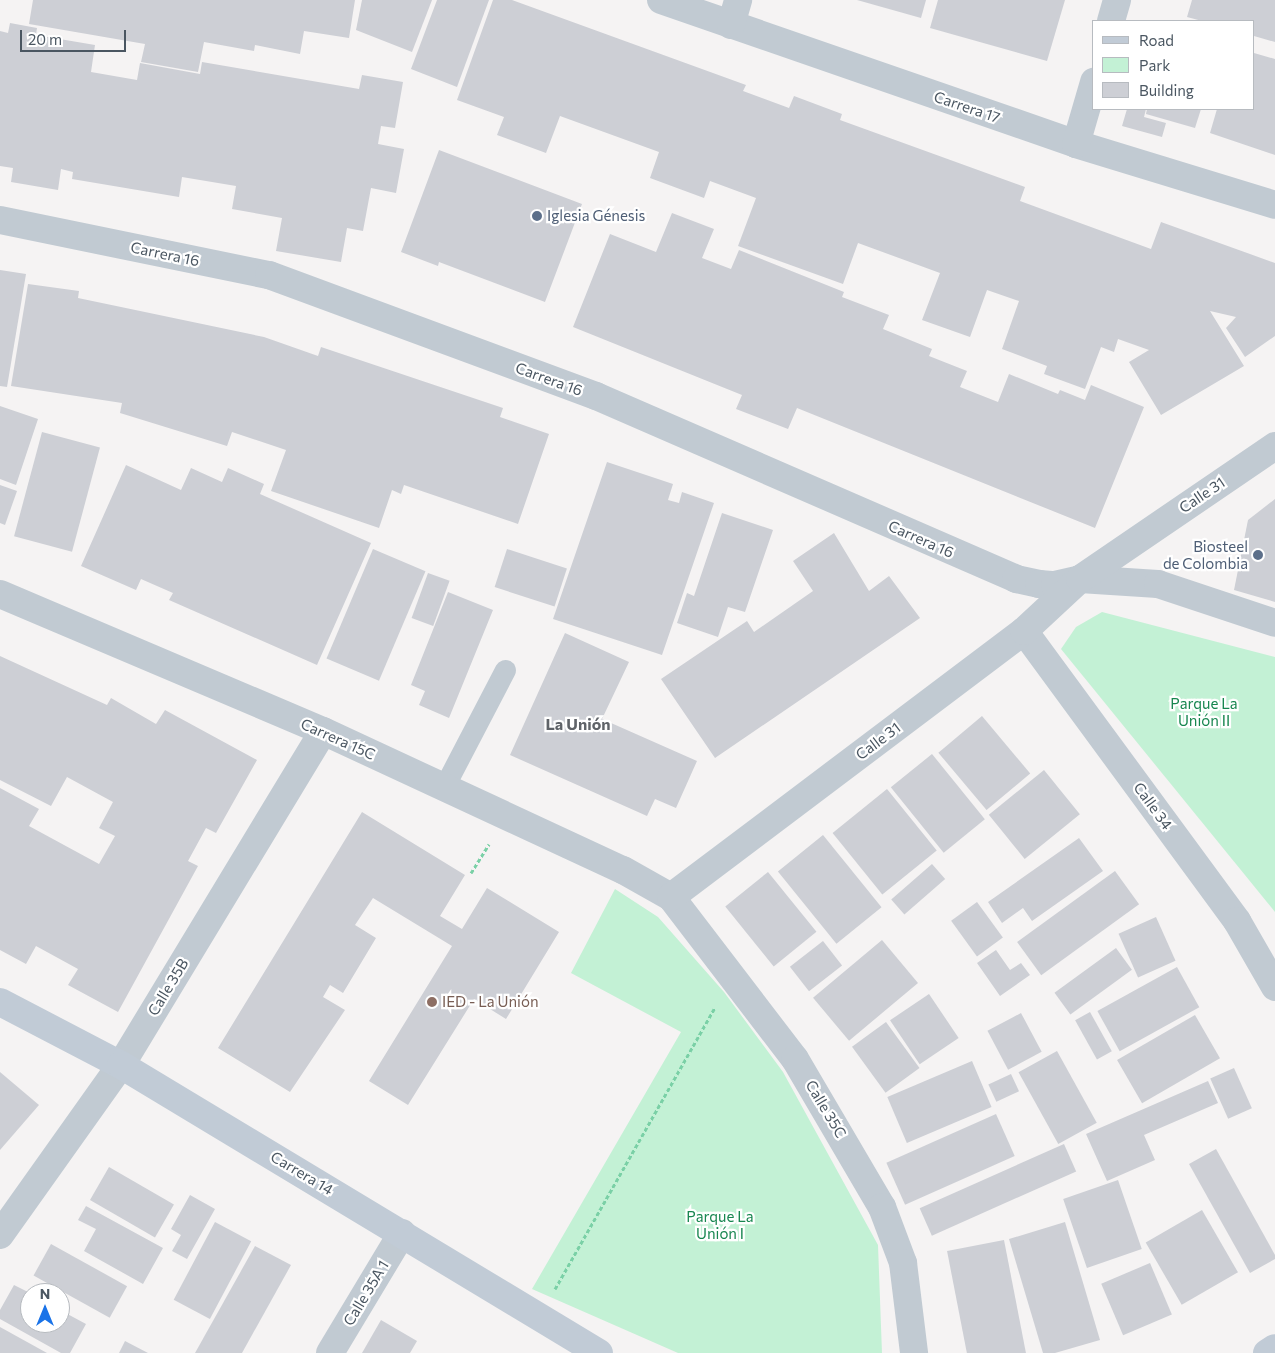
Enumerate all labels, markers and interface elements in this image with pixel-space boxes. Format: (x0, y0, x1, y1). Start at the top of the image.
scale bar (22, 20, 129, 52)
legend (1092, 20, 1255, 110)
text: 20 m (28, 30, 62, 48)
text: Road (1139, 31, 1174, 49)
text: Park (1139, 56, 1170, 74)
text: Building (1139, 81, 1194, 99)
street label: Carrera 17 (932, 87, 1002, 127)
place label: Iglesia Génesis (547, 207, 645, 225)
marker: Iglesia Génesis (531, 210, 543, 222)
street label: Carrera 16 (129, 238, 201, 270)
street label: Carrera 16 (513, 359, 585, 399)
street label: Calle 31 (1176, 473, 1228, 517)
street label: Carrera 16 (885, 517, 957, 561)
place label: Biosteel de Colombia (1163, 537, 1248, 572)
marker: Biosteel de Colombia (1252, 549, 1264, 561)
park label: Parque La Unión II (1170, 694, 1238, 729)
district label: La Unión (546, 714, 610, 734)
street label: Carrera 15C (298, 715, 378, 763)
street label: Calle 31 (852, 718, 904, 764)
street label: Calle 34 (1130, 779, 1176, 833)
street label: Calle 35B (144, 955, 192, 1019)
place label: IED - La Unión (442, 993, 538, 1011)
marker: IED - La Unión (426, 996, 438, 1008)
street label: Calle 35C (802, 1077, 850, 1141)
street label: Carrera 14 (267, 1147, 337, 1199)
park label: Parque La Unión I (686, 1207, 754, 1242)
street label: Calle 35A 1 (339, 1257, 393, 1329)
north arrow (20, 1283, 70, 1333)
text: N (40, 1285, 50, 1302)

